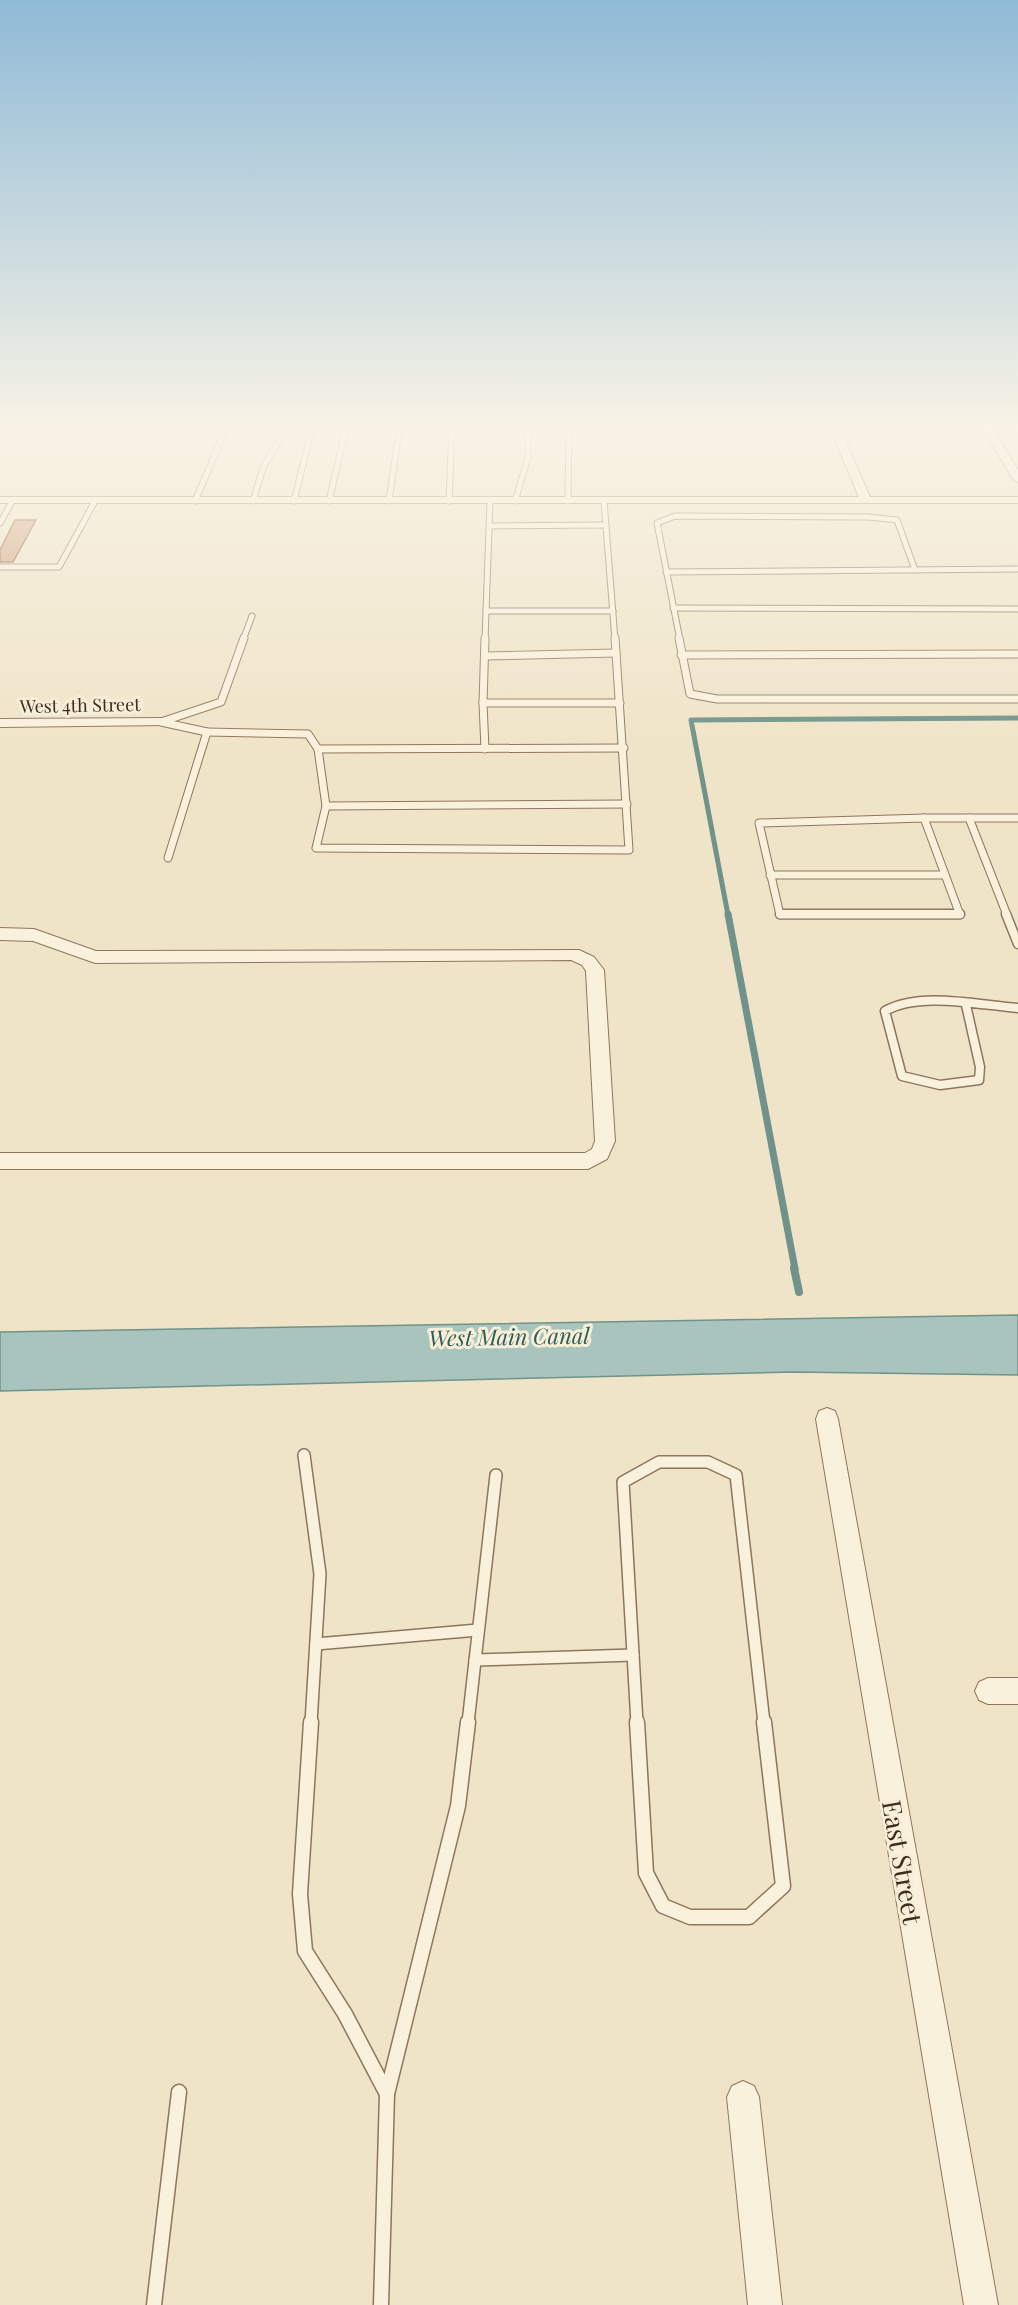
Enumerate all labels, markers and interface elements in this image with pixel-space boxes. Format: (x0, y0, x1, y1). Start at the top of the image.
street label: West 4th Street (18, 692, 141, 718)
water label: West Main Canal (428, 1320, 591, 1352)
street label: East Street (875, 1797, 931, 1928)

